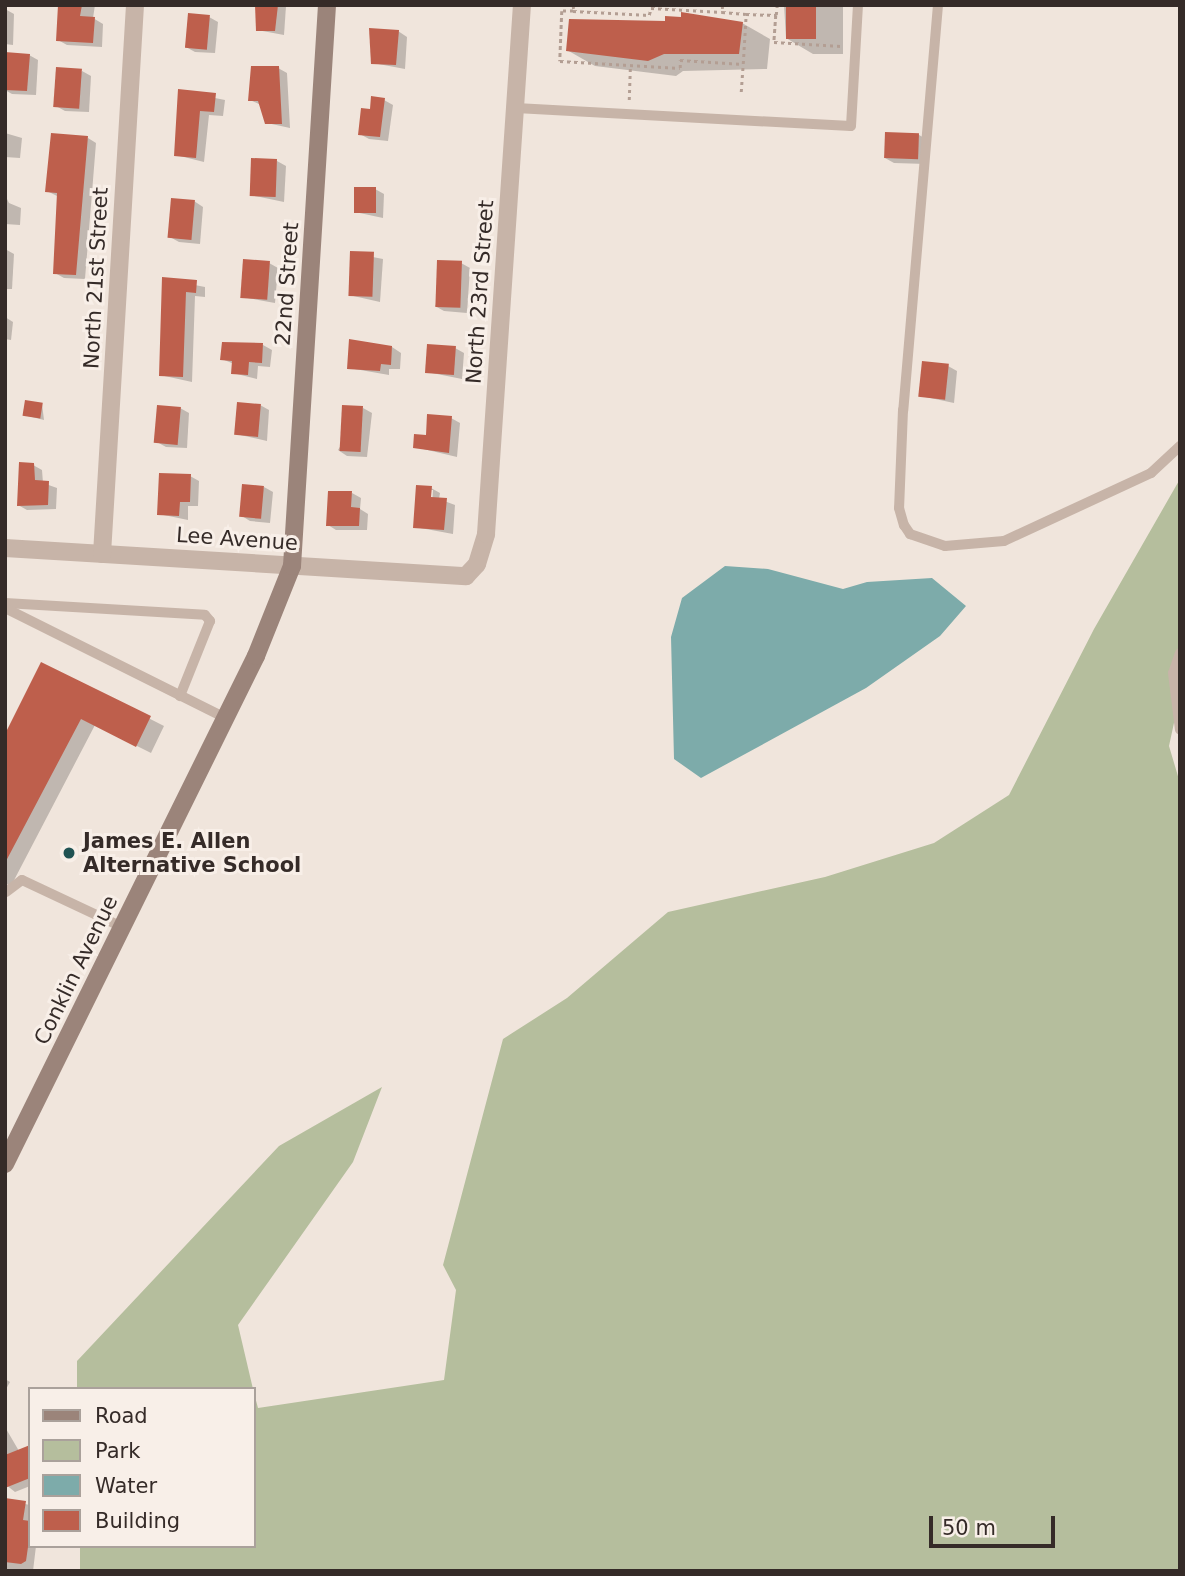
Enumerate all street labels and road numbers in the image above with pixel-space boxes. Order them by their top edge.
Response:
street label: North 21st Street [79,187,113,369]
street label: North 23rd Street [461,199,499,385]
street label: 22nd Street [270,221,304,347]
street label: Lee Avenue [175,522,299,556]
street label: Conklin Avenue [29,891,123,1049]

